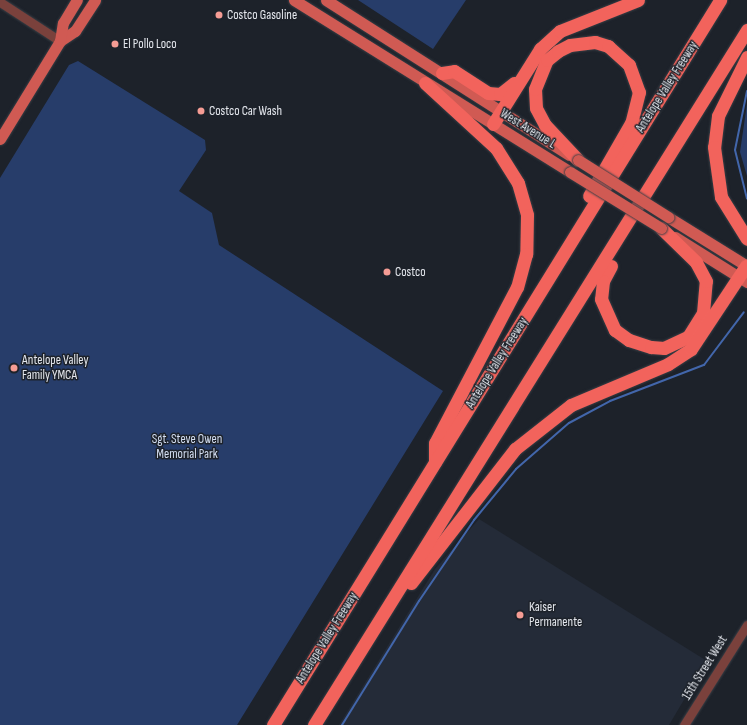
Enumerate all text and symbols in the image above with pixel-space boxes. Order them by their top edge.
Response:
place label: Costco Gasoline [227,7,297,23]
marker: Costco Gasoline [214,10,224,20]
place label: El Pollo Loco [123,36,177,52]
marker: El Pollo Loco [110,39,120,49]
street label: Antelope Valley Freeway [633,39,701,135]
place label: Costco Car Wash [209,103,282,119]
marker: Costco Car Wash [196,106,206,116]
street label: West Avenue L [497,106,559,152]
place label: Costco [395,264,426,280]
marker: Costco [382,267,392,277]
street label: Antelope Valley Freeway [463,315,531,411]
place label: Antelope Valley Family YMCA [22,353,88,384]
marker: Antelope Valley Family YMCA [9,363,19,373]
park label: Sgt. Steve Owen Memorial Park [152,432,222,463]
street label: Antelope Valley Freeway [293,590,361,686]
place label: Kaiser Permanente [529,600,582,631]
marker: Kaiser Permanente [514,609,526,621]
street label: 15th Street West [679,633,731,703]

